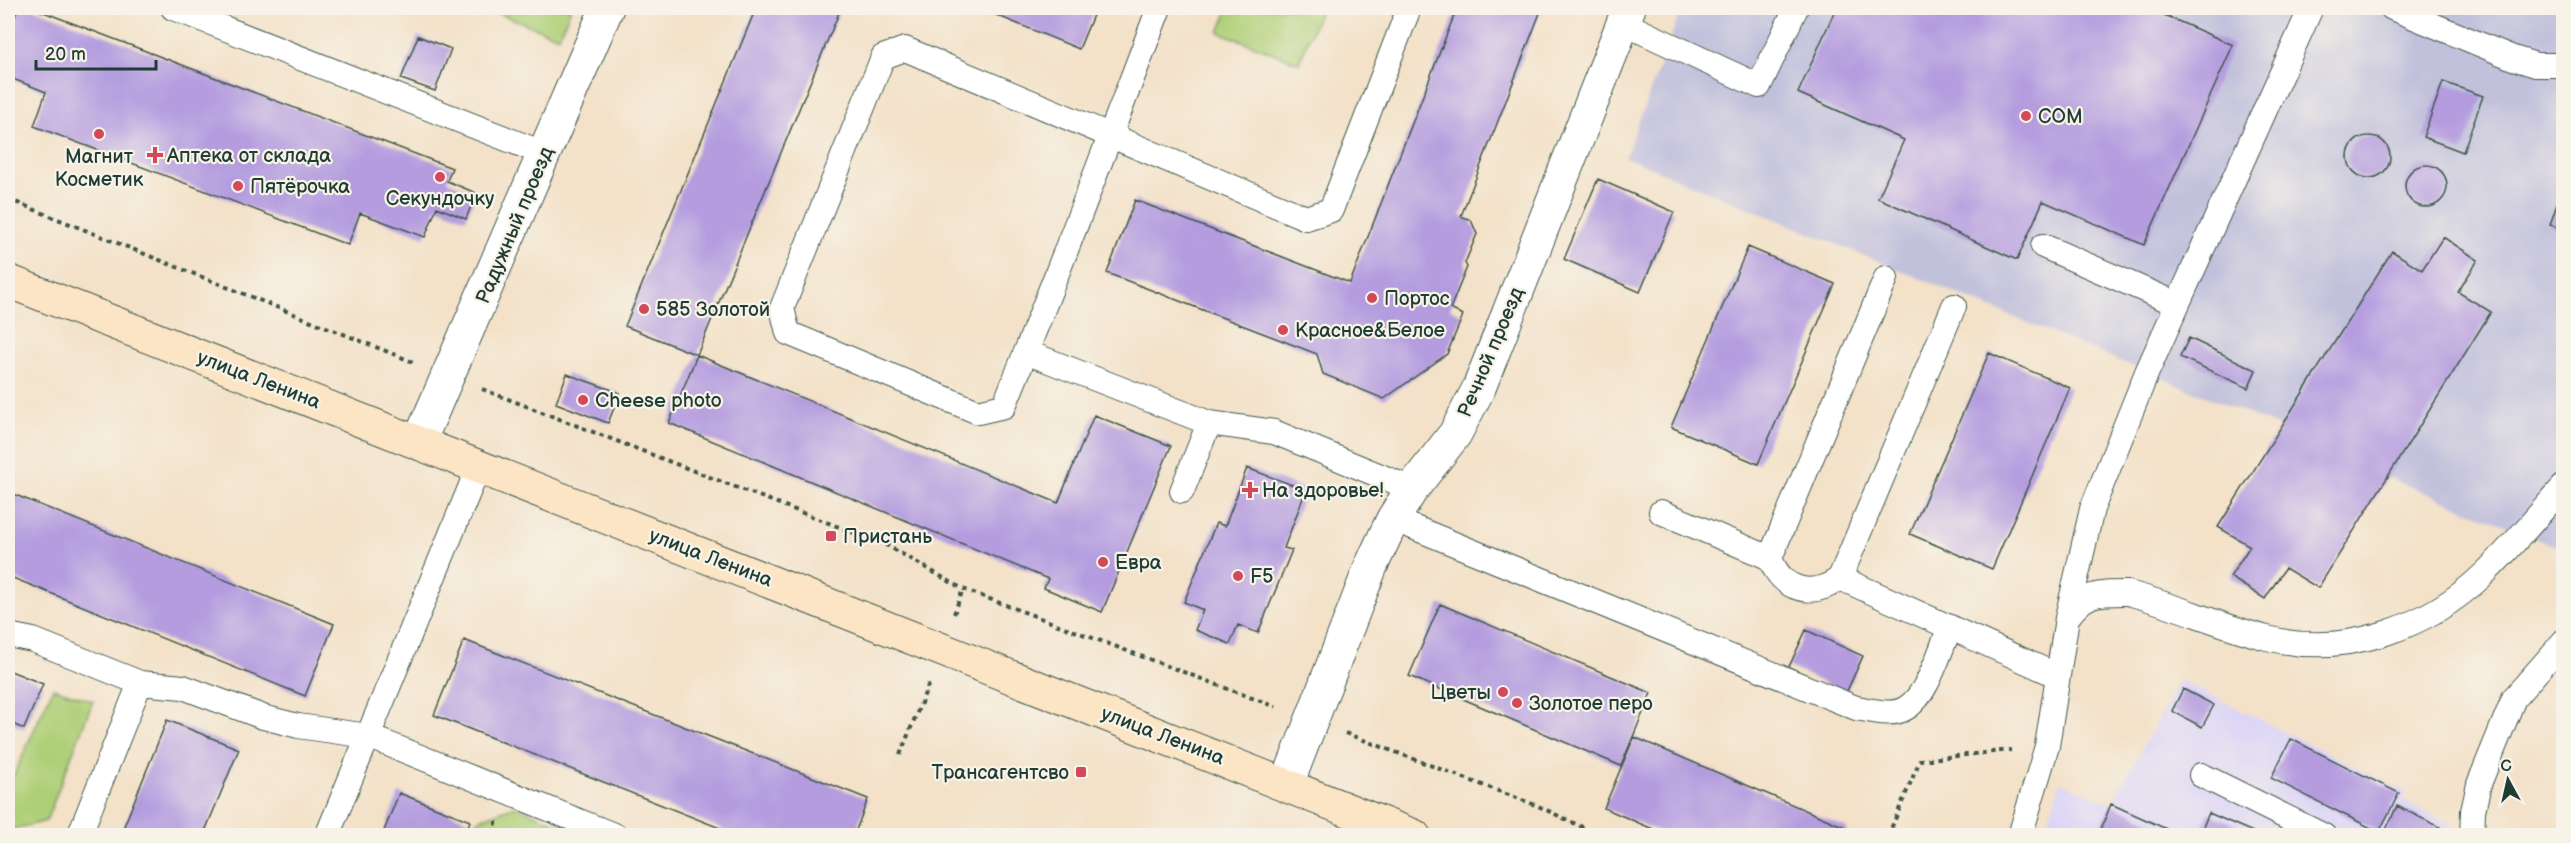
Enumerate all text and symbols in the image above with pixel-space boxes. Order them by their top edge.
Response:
scale bar [36,33,156,71]
text: 20 m [45,44,86,65]
place label: СОМ [2038,105,2083,129]
marker: СОМ [2019,109,2033,123]
marker: Магнит Косметик [92,127,106,141]
street label: Радужный проезд [471,143,559,308]
place label: Аптека от склада [166,144,331,168]
place label: Магнит Косметик [55,145,144,192]
marker: Аптека от склада [148,148,162,162]
marker: Секундочку [433,170,447,184]
place label: Пятёрочка [250,175,350,199]
marker: Пятёрочка [231,179,245,193]
place label: Секундочку [386,187,494,211]
street label: Речной проезд [1453,284,1529,421]
place label: Портос [1384,287,1450,311]
marker: Портос [1365,291,1379,305]
place label: 585 Золотой [656,298,770,322]
marker: 585 Золотой [637,302,651,316]
place label: Красное&Белое [1295,319,1445,343]
marker: Красное&Белое [1276,323,1290,337]
street label: улица Ленина [194,345,324,415]
place label: Cheese photo [595,389,722,413]
marker: Cheese photo [576,393,590,407]
place label: На здоровье! [1262,479,1384,503]
marker: На здоровье! [1243,483,1257,497]
street label: улица Ленина [646,523,776,593]
place label: Пристань [843,525,932,549]
marker: Пристань [824,529,838,543]
place label: Евра [1115,551,1162,575]
marker: Евра [1096,555,1110,569]
place label: F5 [1250,565,1273,589]
marker: F5 [1231,569,1245,583]
place label: Цветы [1430,681,1491,705]
marker: Цветы [1496,685,1510,699]
place label: Золотое перо [1529,692,1653,716]
marker: Золотое перо [1510,696,1524,710]
street label: улица Ленина [1098,701,1228,771]
north arrow [2478,750,2538,810]
text: С [2499,756,2513,777]
place label: Трансагентсво [931,761,1069,785]
marker: Трансагентсво [1074,765,1088,779]

